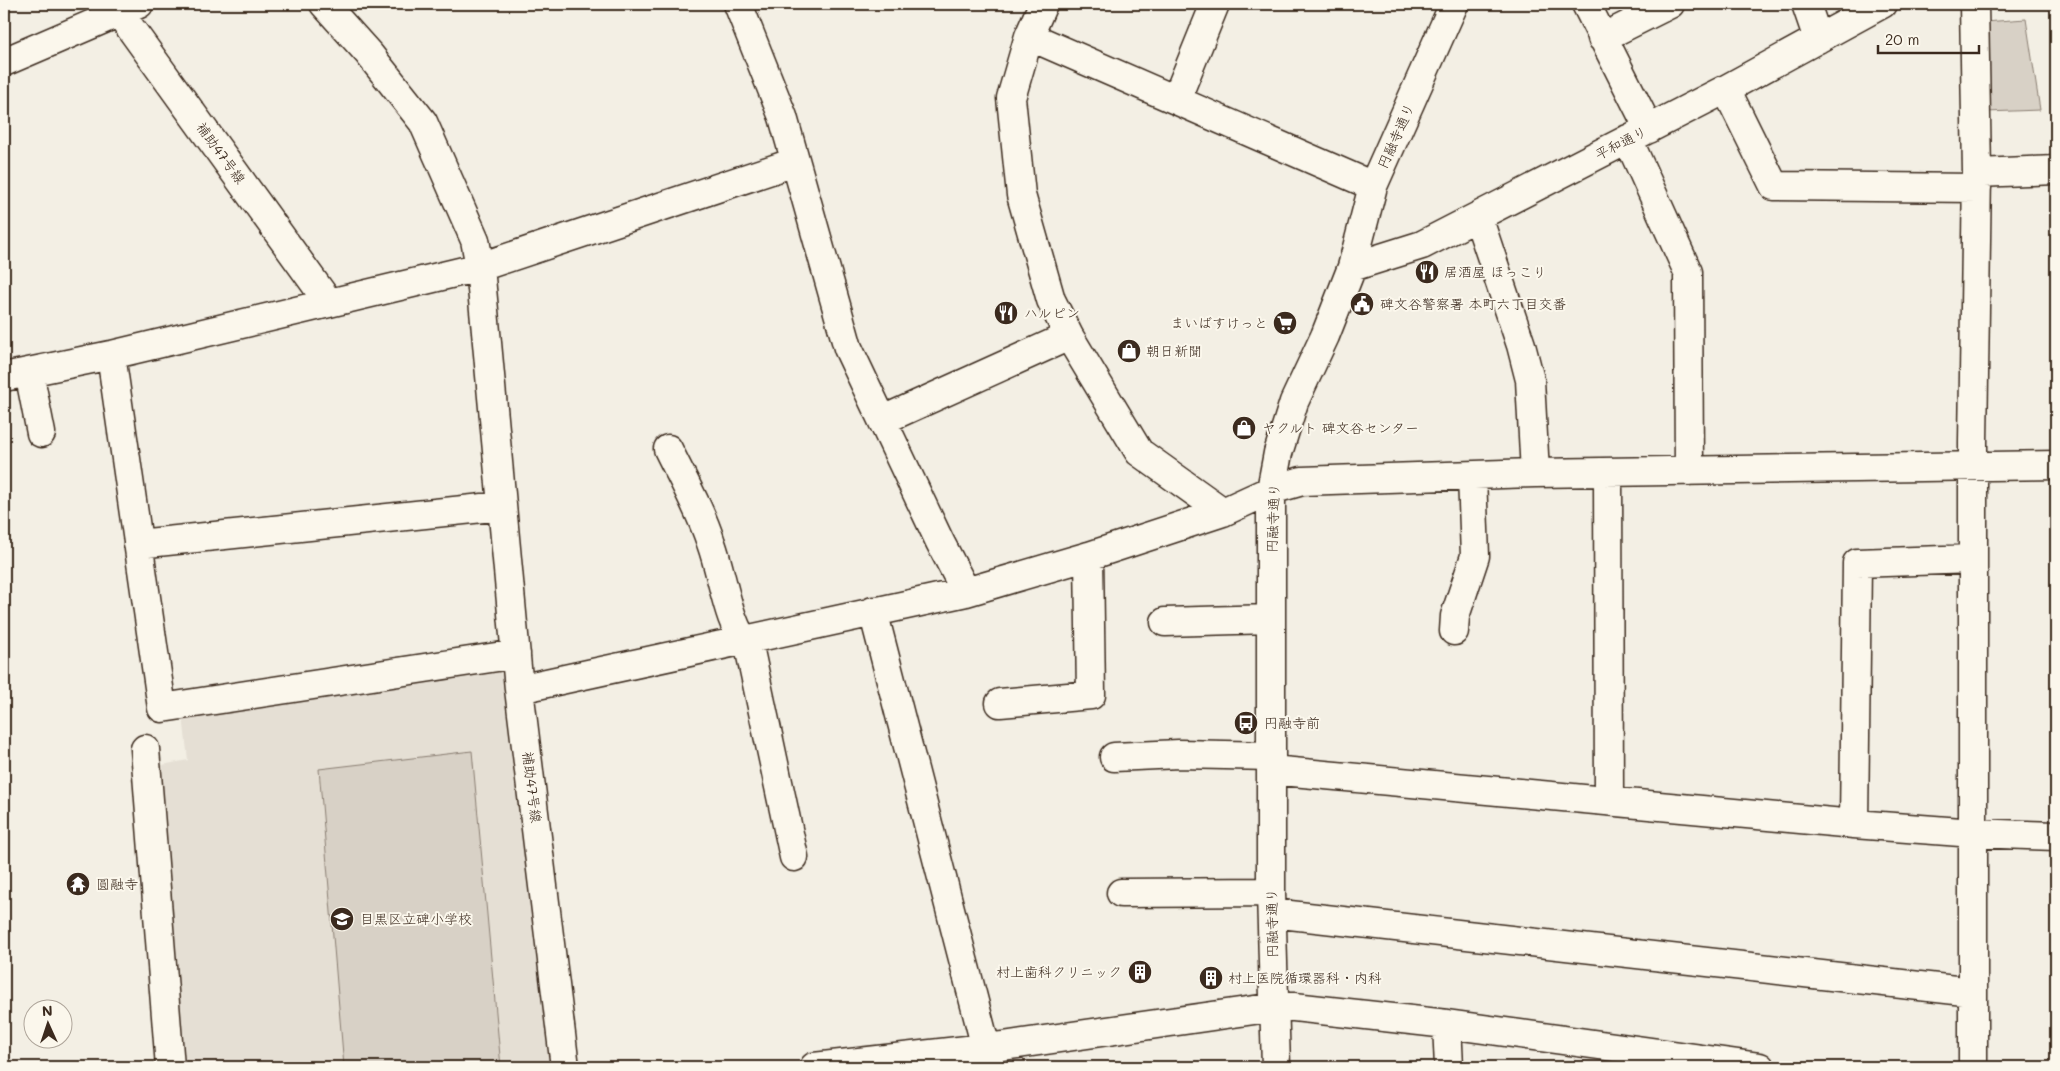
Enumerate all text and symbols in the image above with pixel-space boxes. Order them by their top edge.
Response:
scale bar [1878,22,1979,54]
text: 20 m [1885,29,1919,49]
street label: 円融寺通り [1373,100,1418,172]
street label: 補助47号線 [193,118,250,187]
street label: 平和通り [1592,121,1650,164]
restaurant icon: 居酒屋 ほっこり [1414,259,1440,285]
place label: 居酒屋 ほっこり [1444,262,1546,281]
public building icon: 碑文谷警察署 本町六丁目交番 [1349,291,1375,317]
place label: 碑文谷警察署 本町六丁目交番 [1380,294,1566,313]
restaurant icon: ハルピン [993,300,1019,326]
place label: ハルピン [1024,303,1080,322]
supermarket icon: まいばすけっと [1272,310,1298,336]
place label: まいばすけっと [1170,313,1268,332]
shop icon: 朝日新聞 [1116,338,1142,364]
place label: 朝日新聞 [1146,341,1202,360]
shop icon: ヤクルト 碑文谷センター [1231,415,1257,441]
place label: ヤクルト 碑文谷センター [1262,418,1419,437]
street label: 円融寺通り [1262,483,1283,553]
bus stop icon: 円融寺前 [1233,710,1259,736]
place label: 円融寺前 [1264,713,1320,732]
street label: 補助47号線 [519,750,546,824]
temple icon: 圓融寺 [65,871,91,897]
place label: 圓融寺 [96,874,138,893]
street label: 円融寺通り [1261,888,1282,958]
school or university icon: 目黒区立碑小学校 [329,906,355,932]
place label: 目黒区立碑小学校 [360,909,472,928]
building icon: 村上歯科クリニック [1127,959,1153,985]
place label: 村上歯科クリニック [996,962,1122,981]
building icon: 村上医院循環器科・内科 [1198,965,1224,991]
place label: 村上医院循環器科・内科 [1228,968,1382,987]
north arrow [22,998,72,1048]
text: N [41,1001,53,1020]

